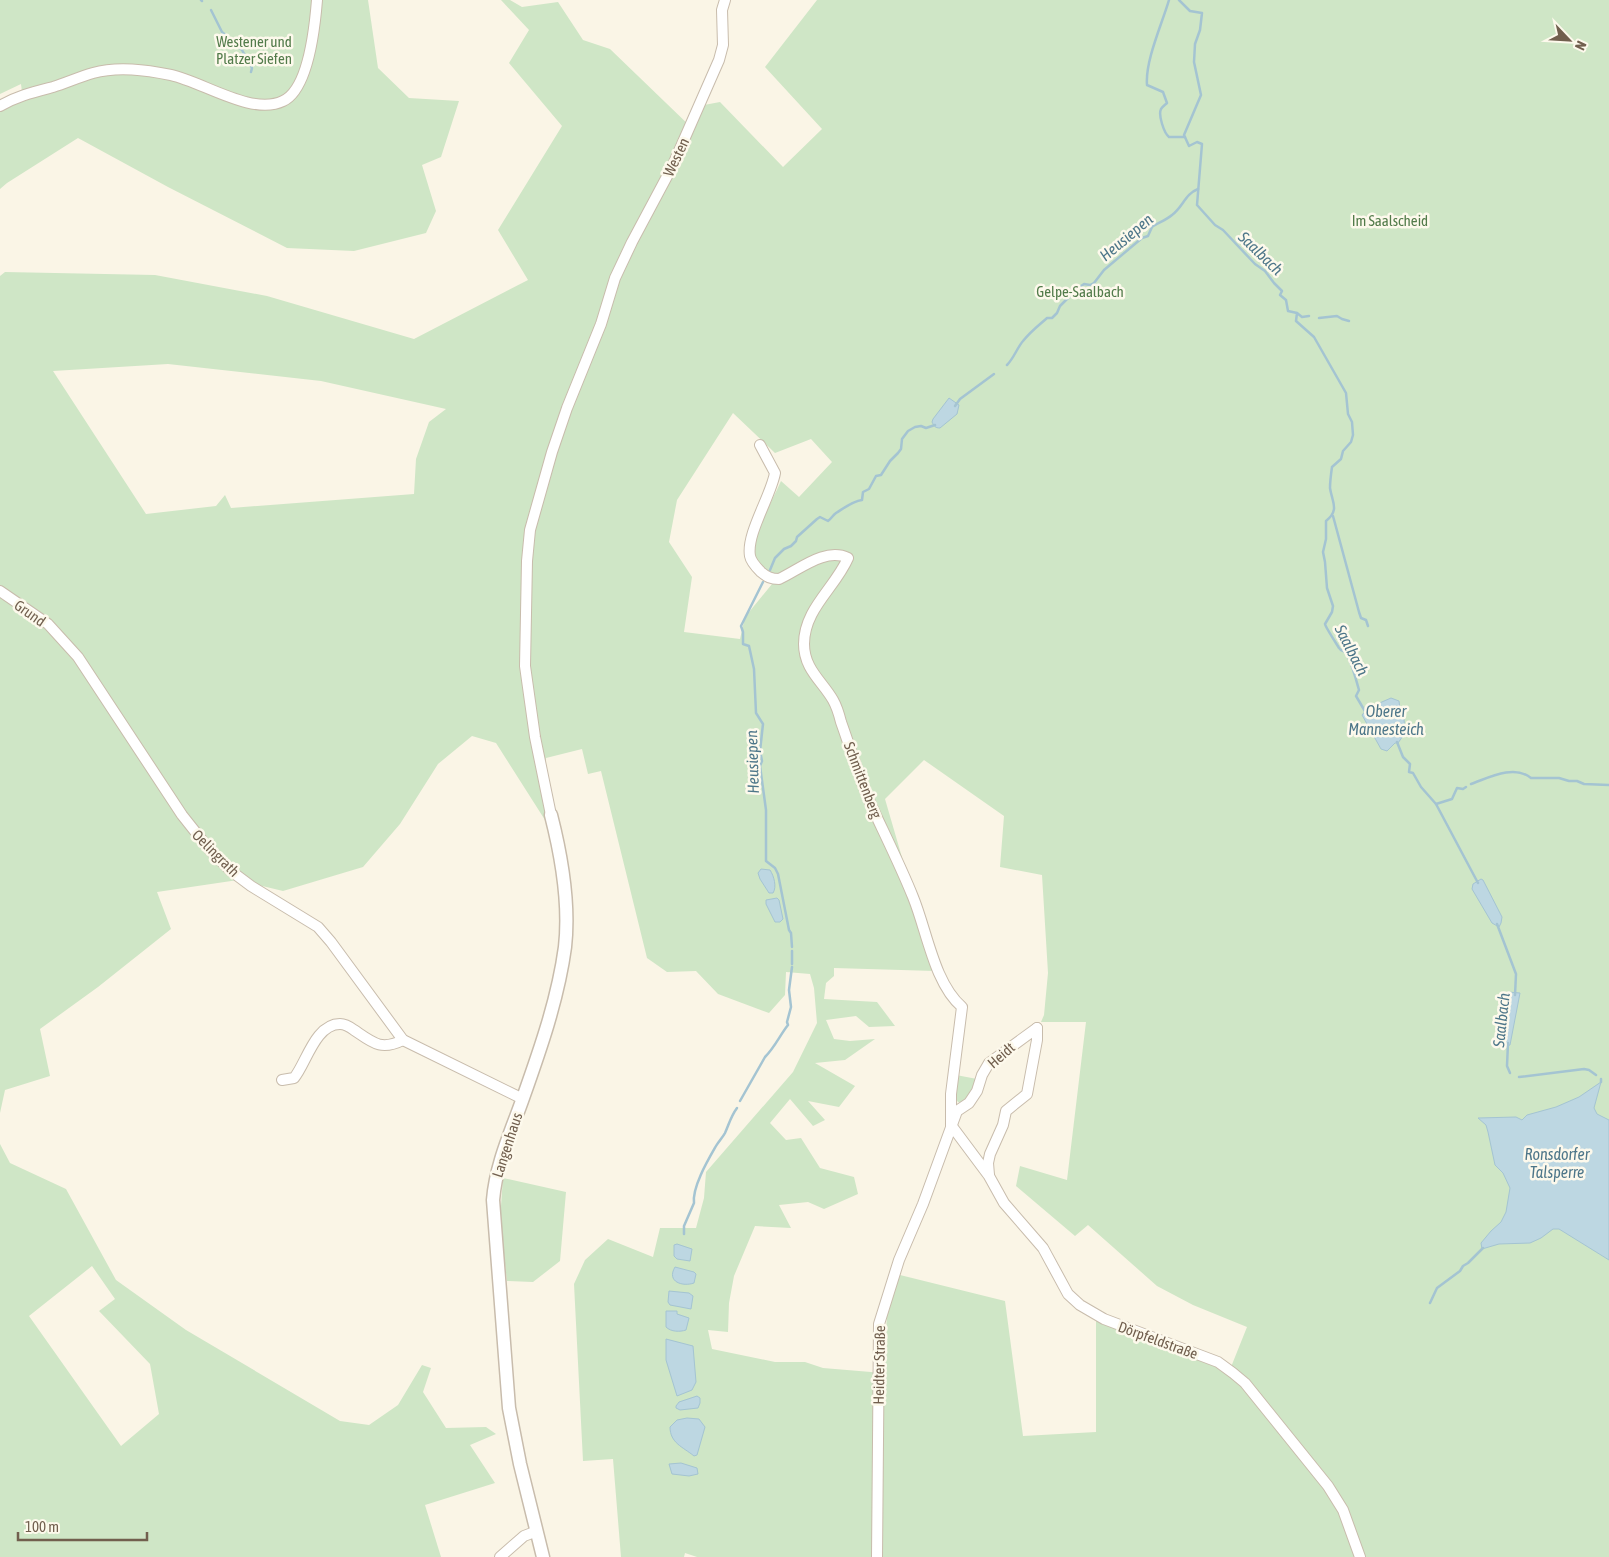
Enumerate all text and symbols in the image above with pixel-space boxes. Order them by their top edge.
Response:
north arrow [1544,15,1594,65]
park label: Westener und Platzer Siefen [216,33,292,67]
text: N [1572,38,1590,53]
street label: Westen [660,135,692,179]
water label: Heusiepen [1096,210,1157,265]
park label: Im Saalscheid [1352,212,1428,229]
water label: Saalbach [1234,227,1287,279]
park label: Gelpe-Saalbach [1036,283,1124,300]
street label: Grund [11,596,49,630]
water label: Saalbach [1331,621,1373,679]
water label: Oberer Mannesteich [1348,702,1424,738]
water label: Heusiepen [742,730,763,794]
street label: Schmittenberg [841,739,886,821]
street label: Oelingrath [189,826,243,880]
water label: Saalbach [1489,992,1513,1049]
street label: Heidt [984,1039,1018,1071]
street label: Langenhaus [489,1110,525,1180]
water label: Ronsdorfer Talsperre [1525,1145,1591,1182]
street label: Dörpfeldstraße [1116,1318,1200,1362]
street label: Heidter Straße [870,1325,888,1405]
scale bar [18,1510,146,1542]
text: 100 m [25,1518,59,1535]

